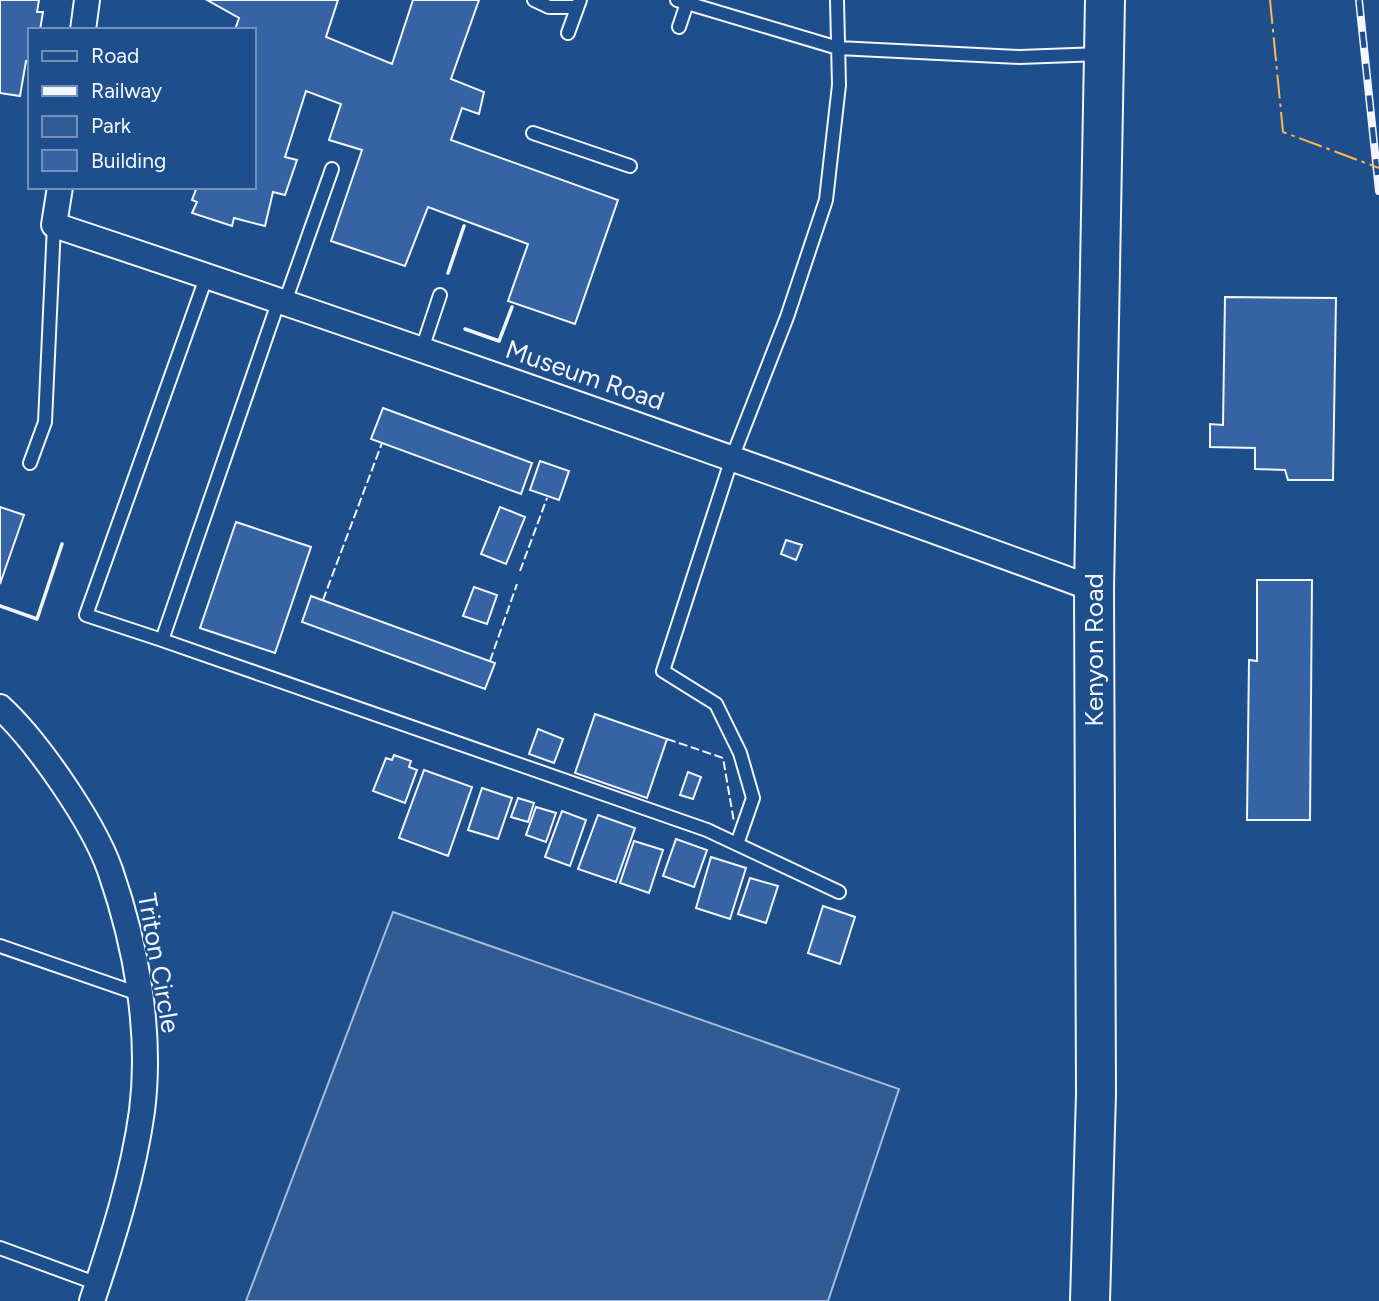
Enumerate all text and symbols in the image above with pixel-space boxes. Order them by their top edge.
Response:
legend [28,28,256,189]
text: Road [91,43,139,68]
text: Railway [91,78,162,103]
text: Park [91,113,132,138]
text: Building [91,148,166,173]
street label: Museum Road [501,333,669,417]
street label: Kenyon Road [1078,573,1110,727]
street label: Triton Circle [131,891,187,1035]

